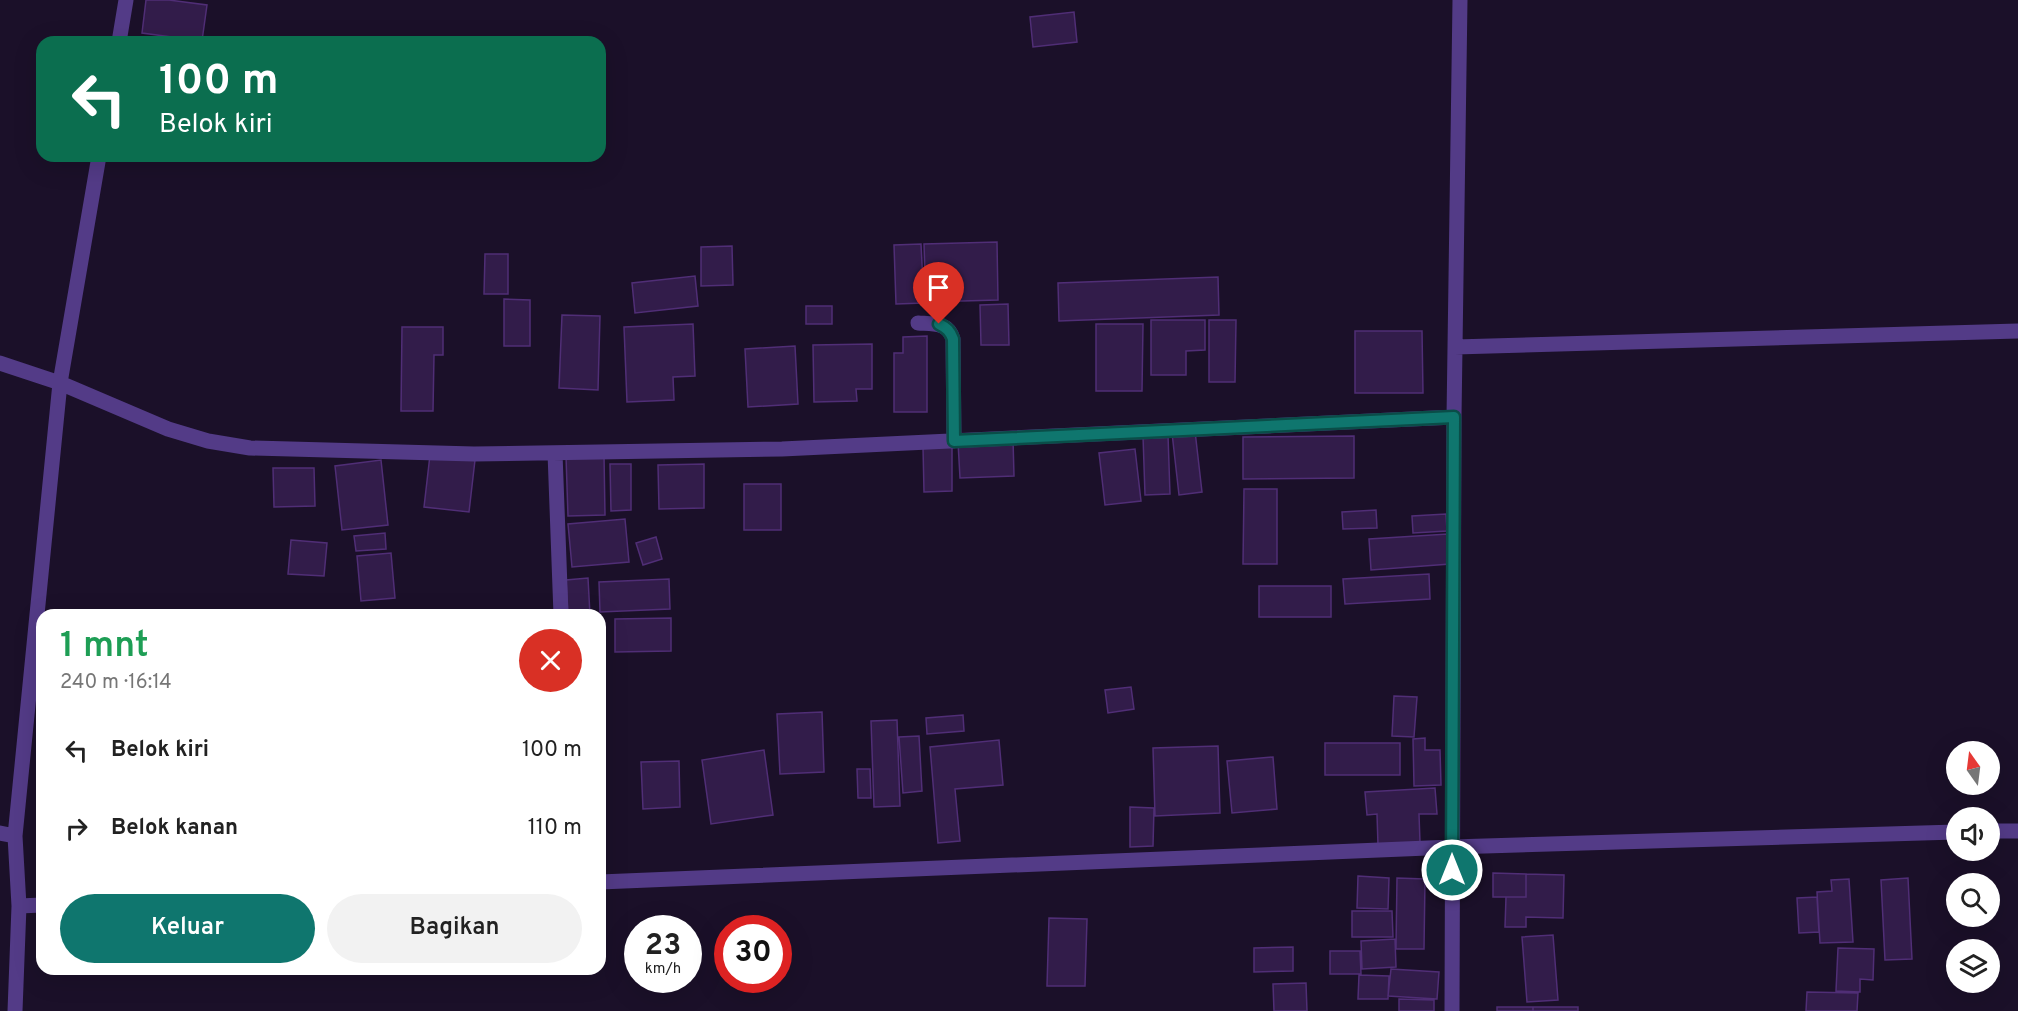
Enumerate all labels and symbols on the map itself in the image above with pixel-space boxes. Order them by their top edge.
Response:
pin [913,262,964,324]
north arrow [1946,741,2000,795]
position arrow [1420,838,1484,902]
speed limit sign: 30 [714,915,792,993]

